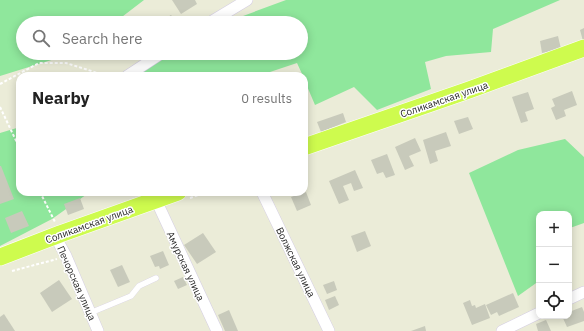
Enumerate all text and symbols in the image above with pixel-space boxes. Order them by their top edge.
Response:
search box [16,16,308,60]
icon: search [30,27,52,49]
text: Search here [62,29,142,48]
street label: Соликамская улица [398,78,490,121]
text: Nearby [32,87,90,109]
text: 0 results [241,90,292,107]
street label: Соликамская улица [44,202,135,246]
map controls [536,211,572,319]
button: + [536,211,572,247]
street label: Волжская улица [273,225,318,300]
street label: Амурская улица [164,229,208,304]
street label: Печорская улица [54,244,99,323]
button: − [536,247,572,283]
button: locate [536,283,572,319]

